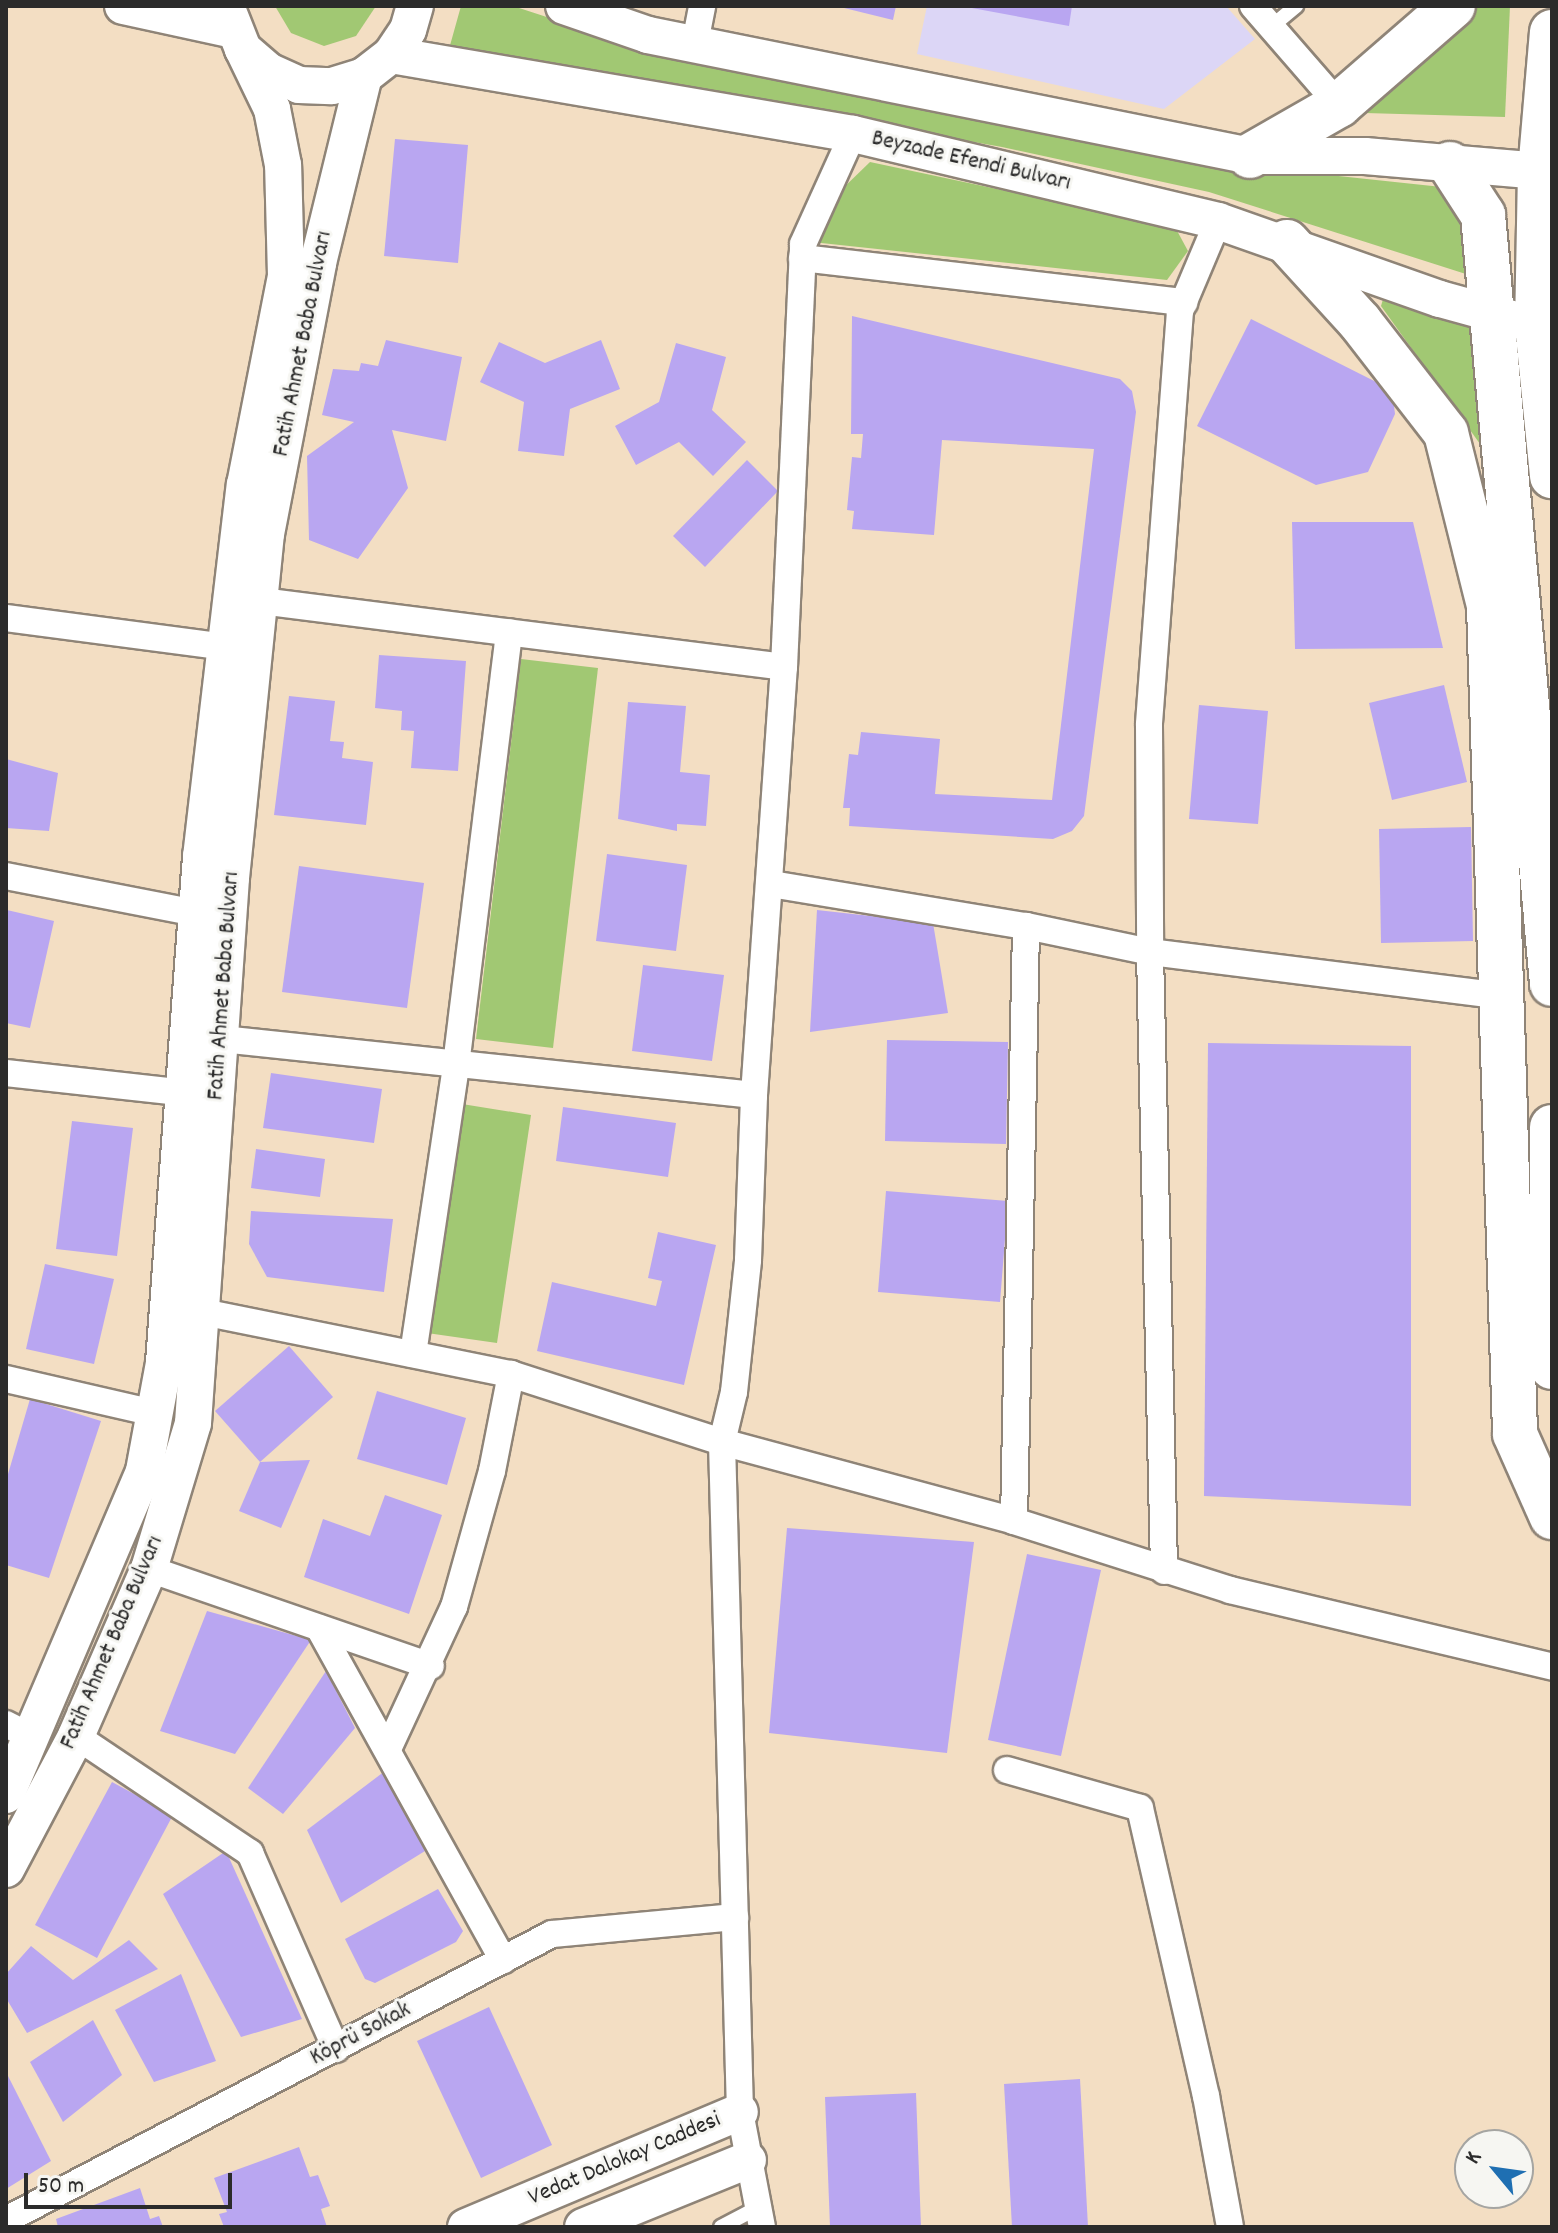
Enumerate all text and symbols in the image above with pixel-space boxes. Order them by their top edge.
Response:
street label: Beyzade Efendi Bulvarı [869,125,1073,199]
street label: Fatih Ahmet Baba Bulvarı [268,229,340,459]
street label: Fatih Ahmet Baba Bulvarı [203,871,247,1101]
street label: Fatih Ahmet Baba Bulvarı [55,1532,171,1754]
street label: Köprü Sokak [306,1997,416,2073]
street label: Vedat Dalokay Caddesi [525,2107,725,2213]
north arrow [1454,2129,1534,2209]
text: K [1458,2146,1490,2170]
scale bar [28,2157,236,2207]
text: 50 m [38,2170,84,2204]

